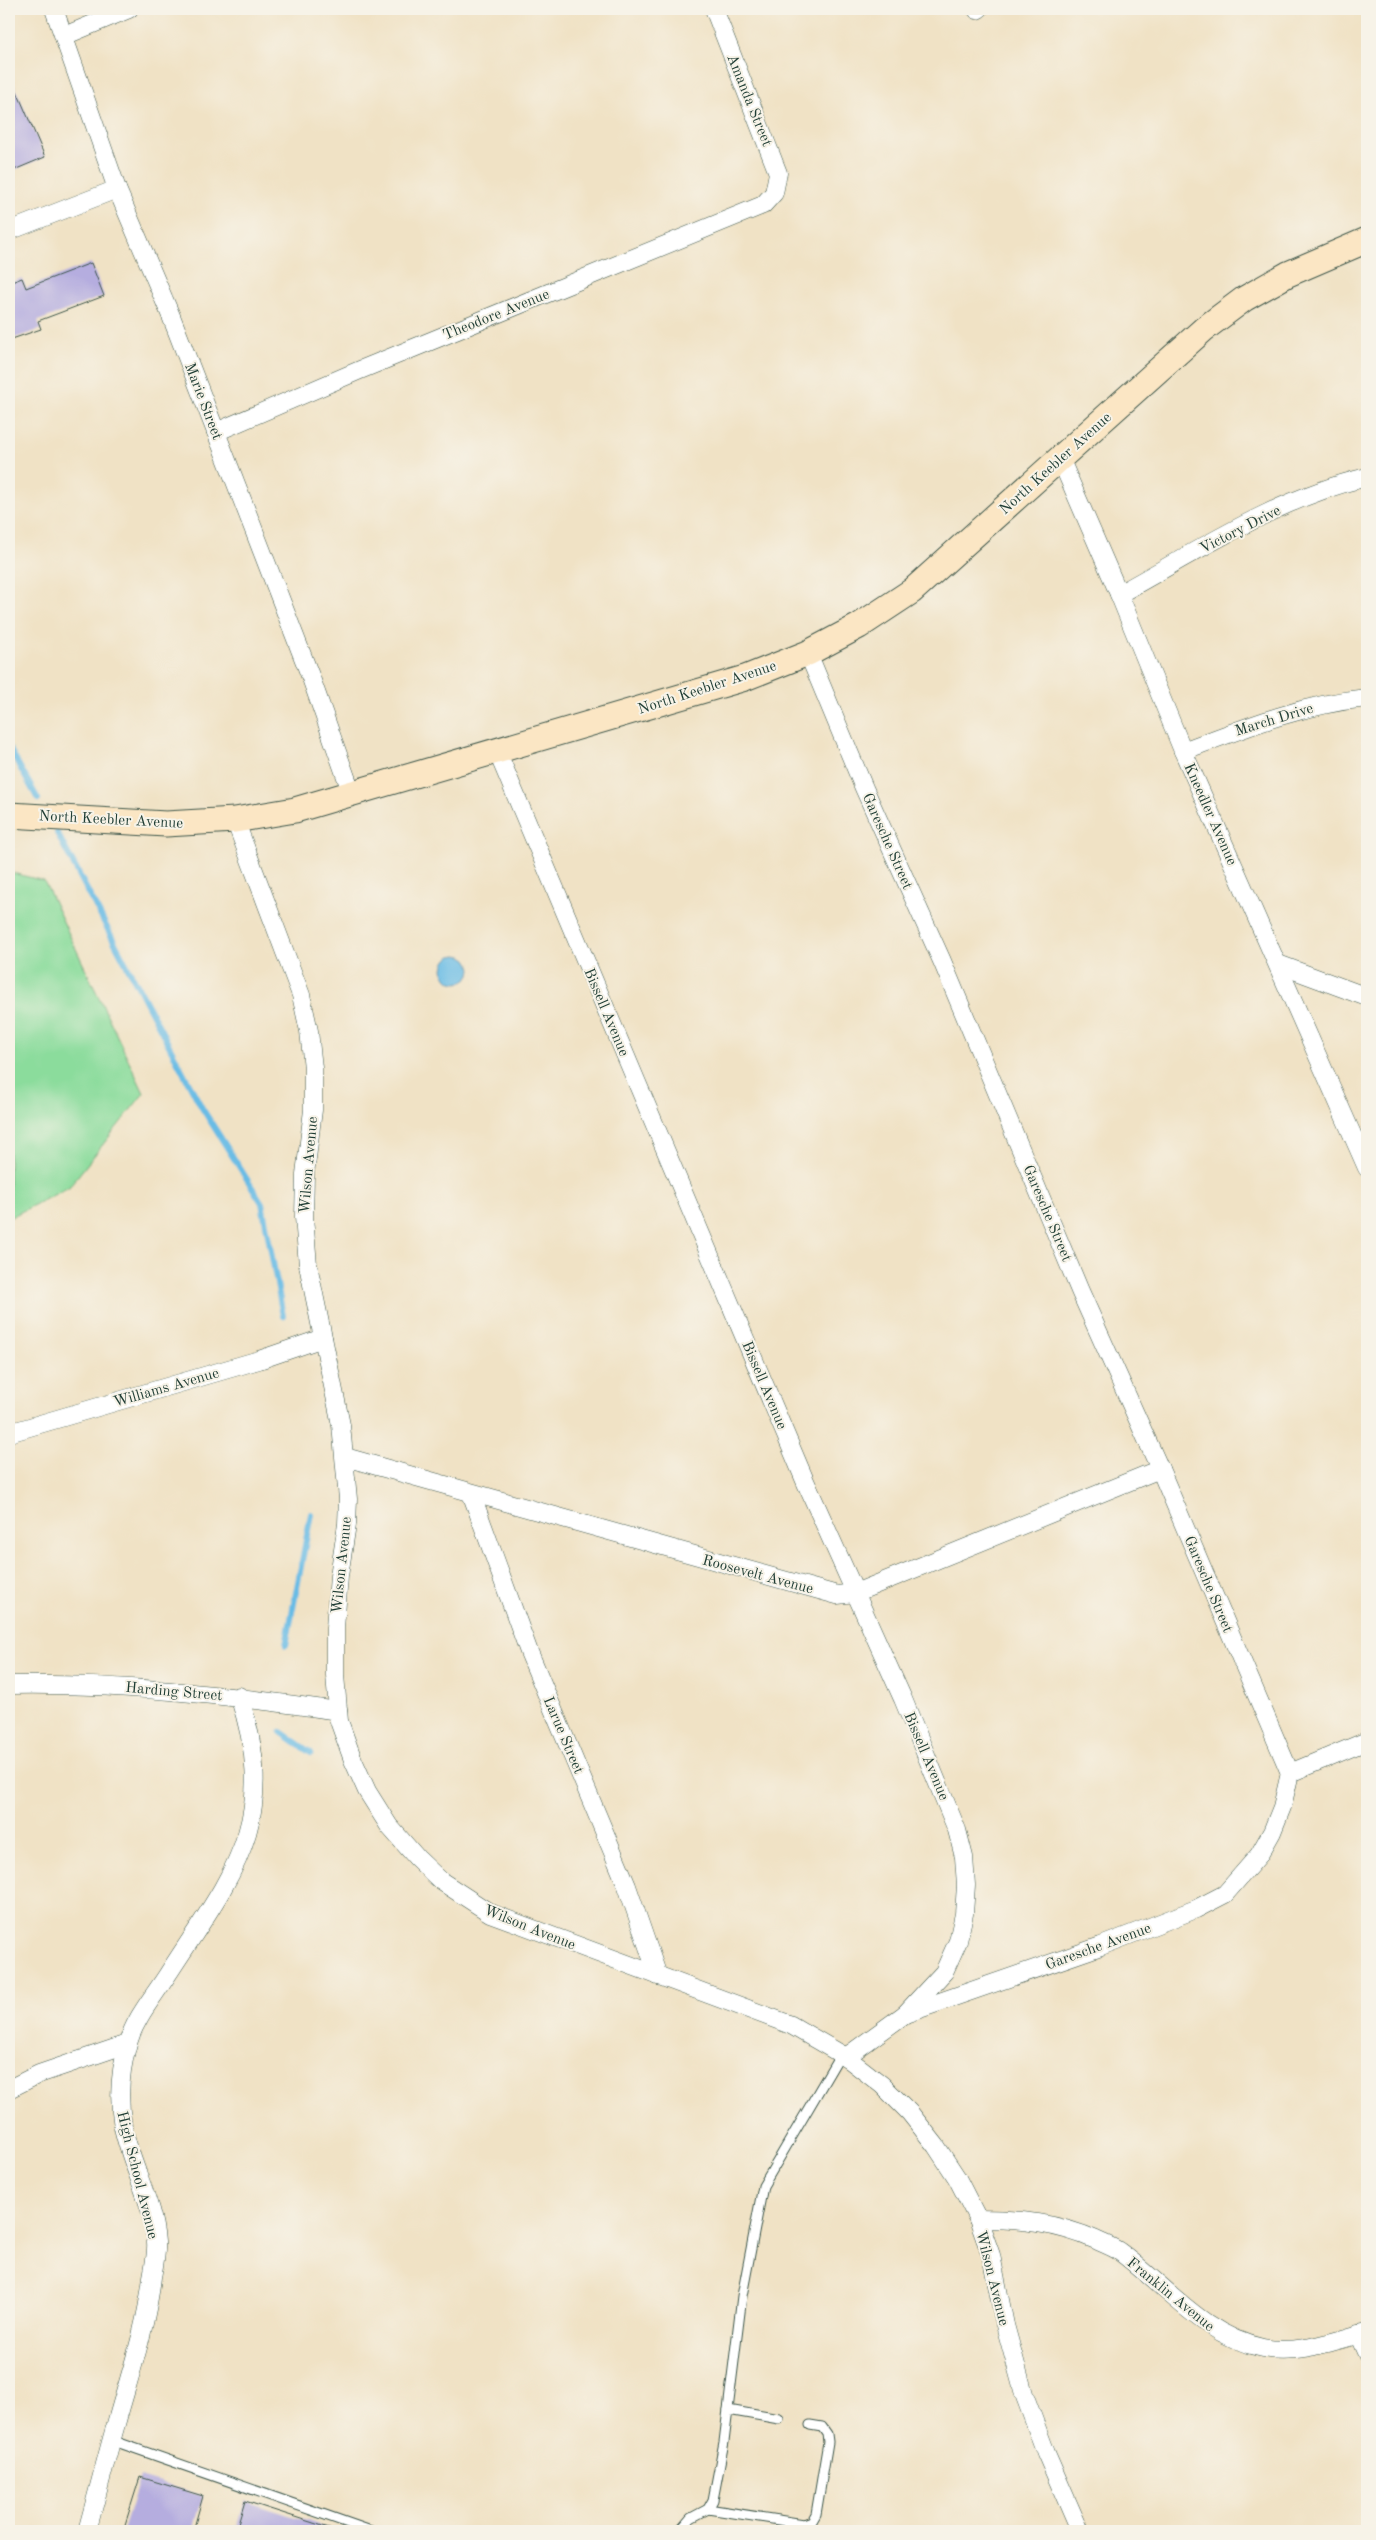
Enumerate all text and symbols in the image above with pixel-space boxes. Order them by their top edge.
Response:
street label: Amanda Street [723,52,774,149]
street label: Theodore Avenue [441,287,552,344]
street label: Marie Street [181,361,224,442]
street label: North Keebler Avenue [997,410,1115,518]
street label: Victory Drive [1198,504,1284,557]
street label: North Keebler Avenue [636,659,779,718]
street label: March Drive [1233,701,1315,739]
street label: Kneedler Avenue [1180,761,1239,868]
street label: Garesche Street [859,791,914,892]
street label: North Keebler Avenue [38,809,184,832]
street label: Bissell Avenue [580,966,631,1059]
street label: Wilson Avenue [298,1116,321,1214]
street label: Garesche Street [1020,1163,1074,1264]
street label: Bissell Avenue [738,1339,789,1432]
street label: Williams Avenue [112,1366,221,1411]
street label: Wilson Avenue [330,1516,355,1614]
street label: Garesche Street [1181,1534,1235,1635]
street label: Roosevelt Avenue [700,1553,815,1598]
street label: Harding Street [125,1681,223,1704]
street label: Larue Street [540,1695,586,1776]
street label: Bissell Avenue [900,1710,951,1803]
street label: Wilson Avenue [481,1903,577,1954]
street label: Garesche Avenue [1044,1921,1153,1973]
street label: High School Avenue [113,2110,160,2241]
street label: Wilson Avenue [972,2229,1011,2327]
street label: Franklin Avenue [1124,2255,1217,2335]

